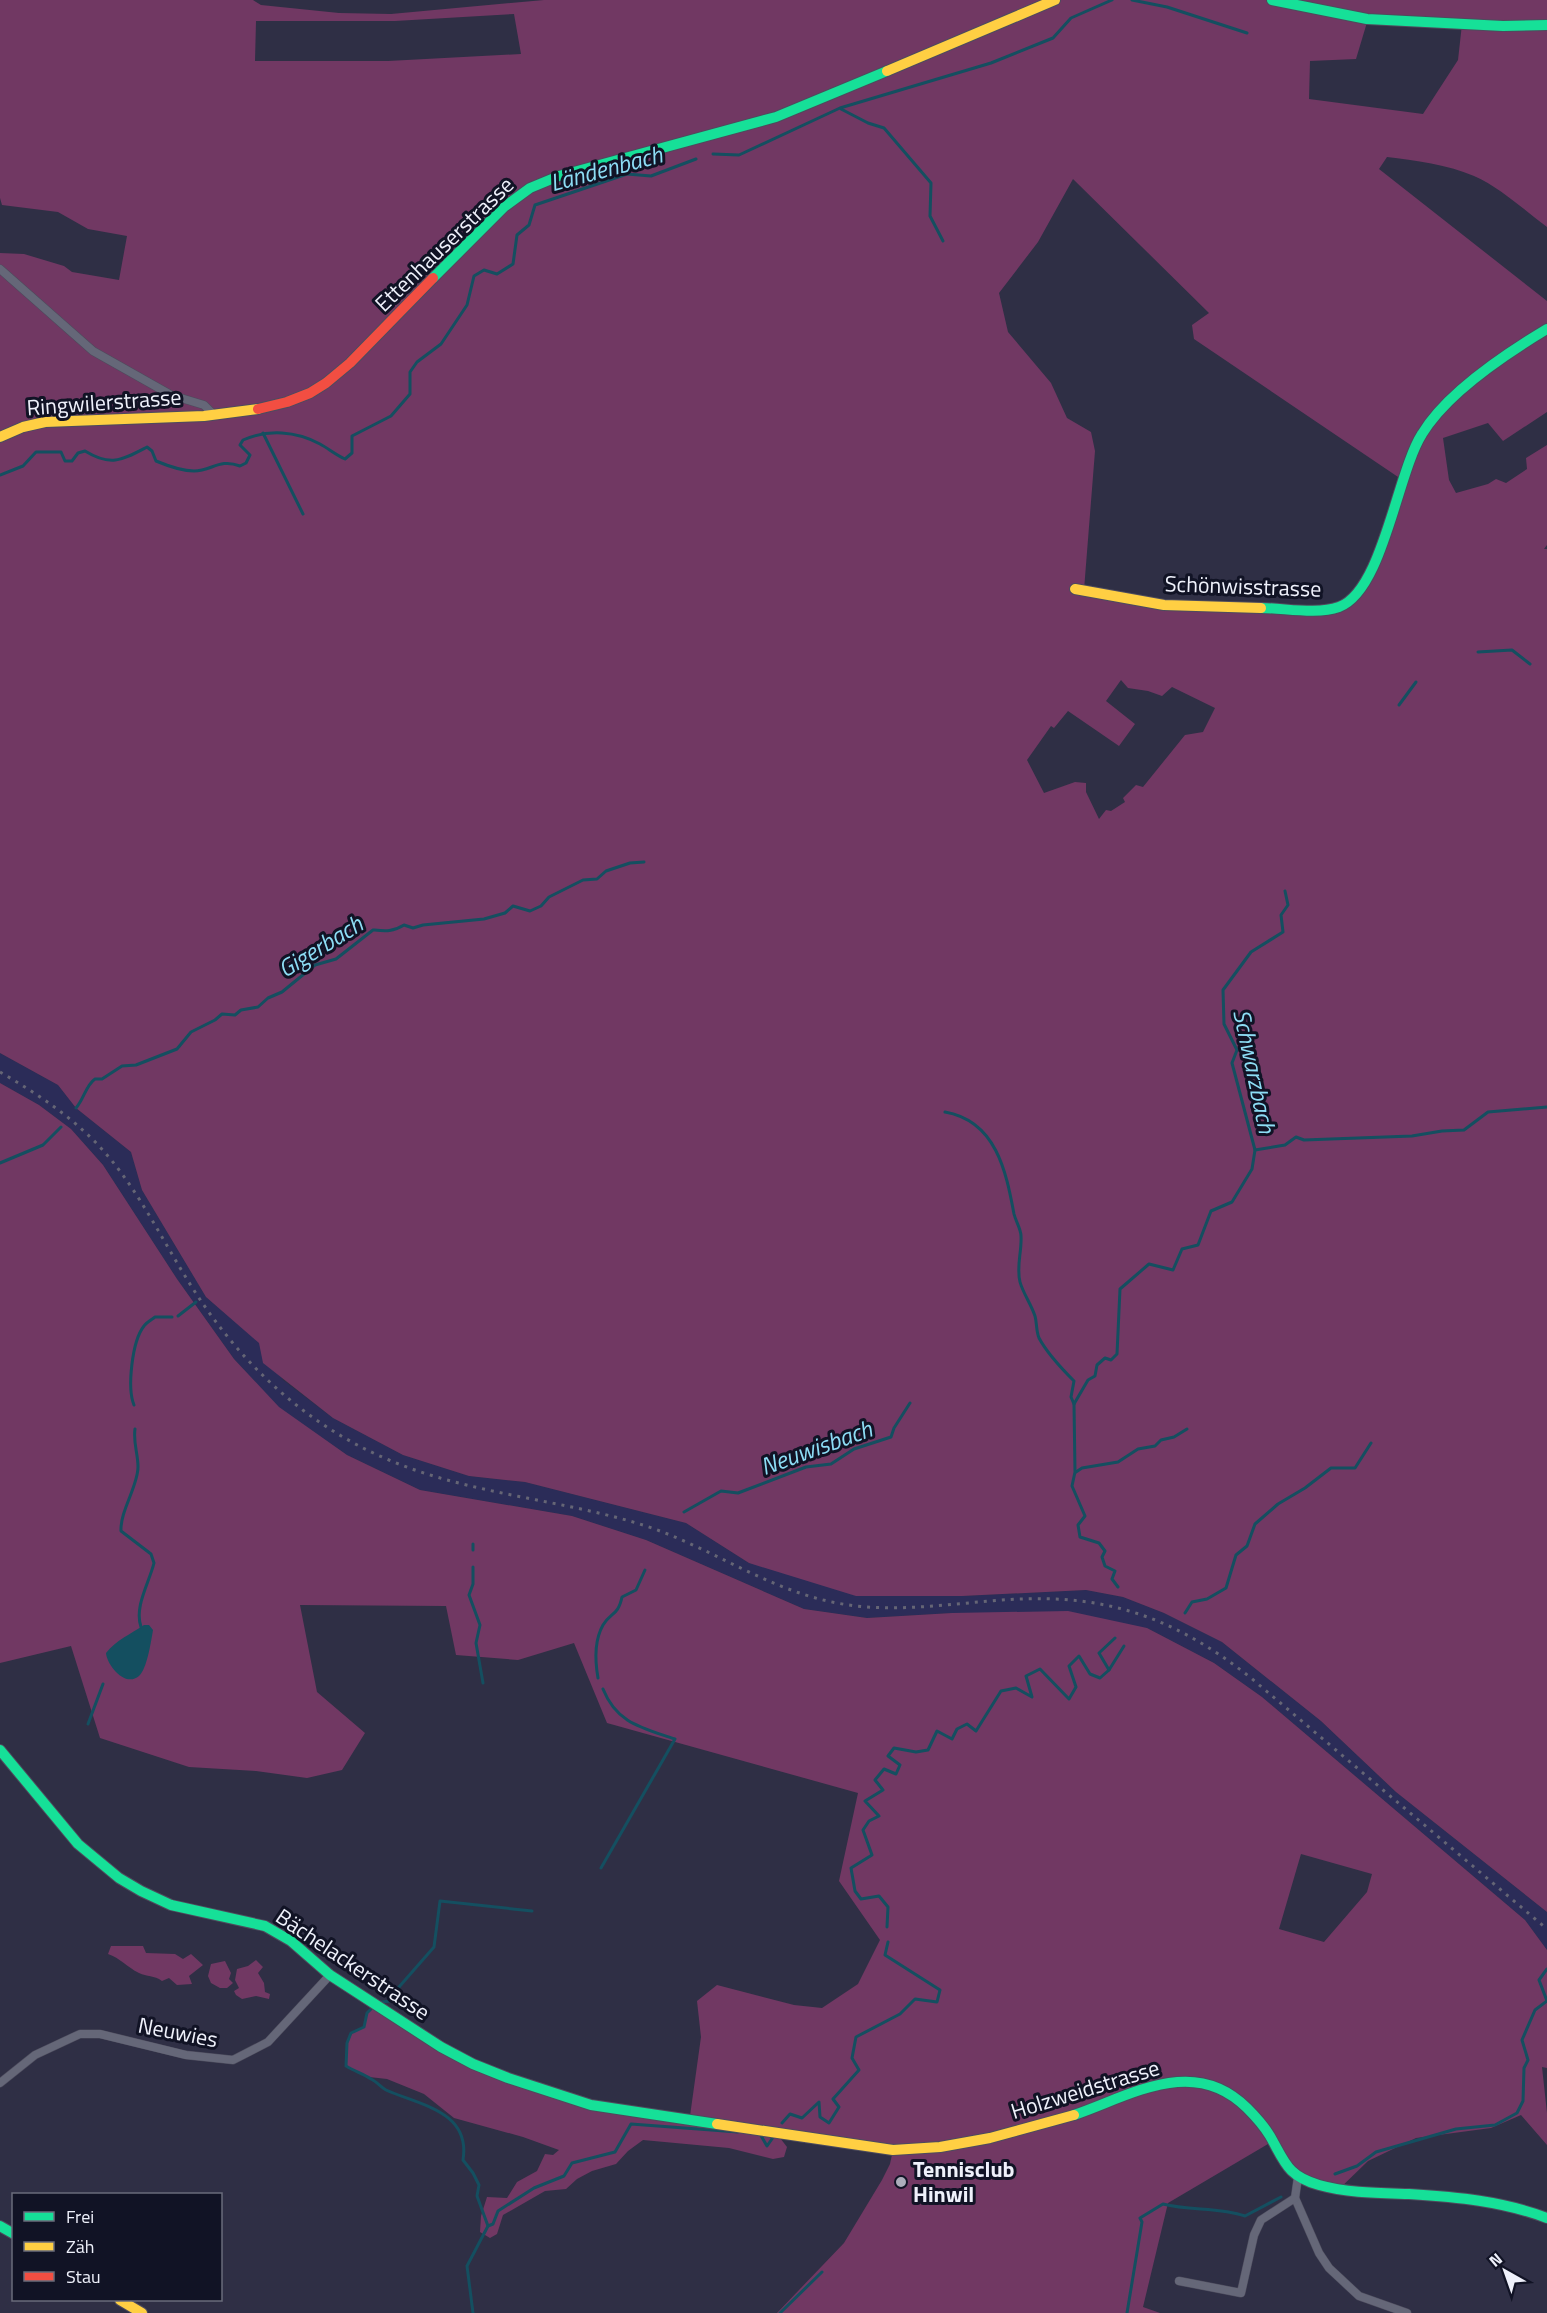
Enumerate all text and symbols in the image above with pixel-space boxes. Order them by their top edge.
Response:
water label: Ländenbach [546,135,667,200]
street label: Ettenhauserstrasse [367,169,521,319]
street label: Ringwilerstrasse [25,380,183,424]
street label: Schönwisstrasse [1164,566,1322,606]
water label: Gigerbach [270,905,370,986]
water label: Schwarzbach [1224,1006,1286,1137]
water label: Neuwisbach [755,1410,878,1484]
street label: Bächelackerstrasse [269,1900,437,2028]
street label: Neuwies [135,2008,221,2056]
street label: Holzweidstrasse [1006,2050,1164,2128]
place label: Tennisclub Hinwil [913,2152,1015,2211]
marker: Tennisclub Hinwil [894,2175,908,2189]
legend [12,2193,222,2301]
text: Frei [66,2203,94,2230]
text: Zäh [66,2233,94,2260]
north arrow [1475,2241,1535,2301]
text: N [1483,2247,1507,2272]
text: Stau [66,2263,101,2290]

